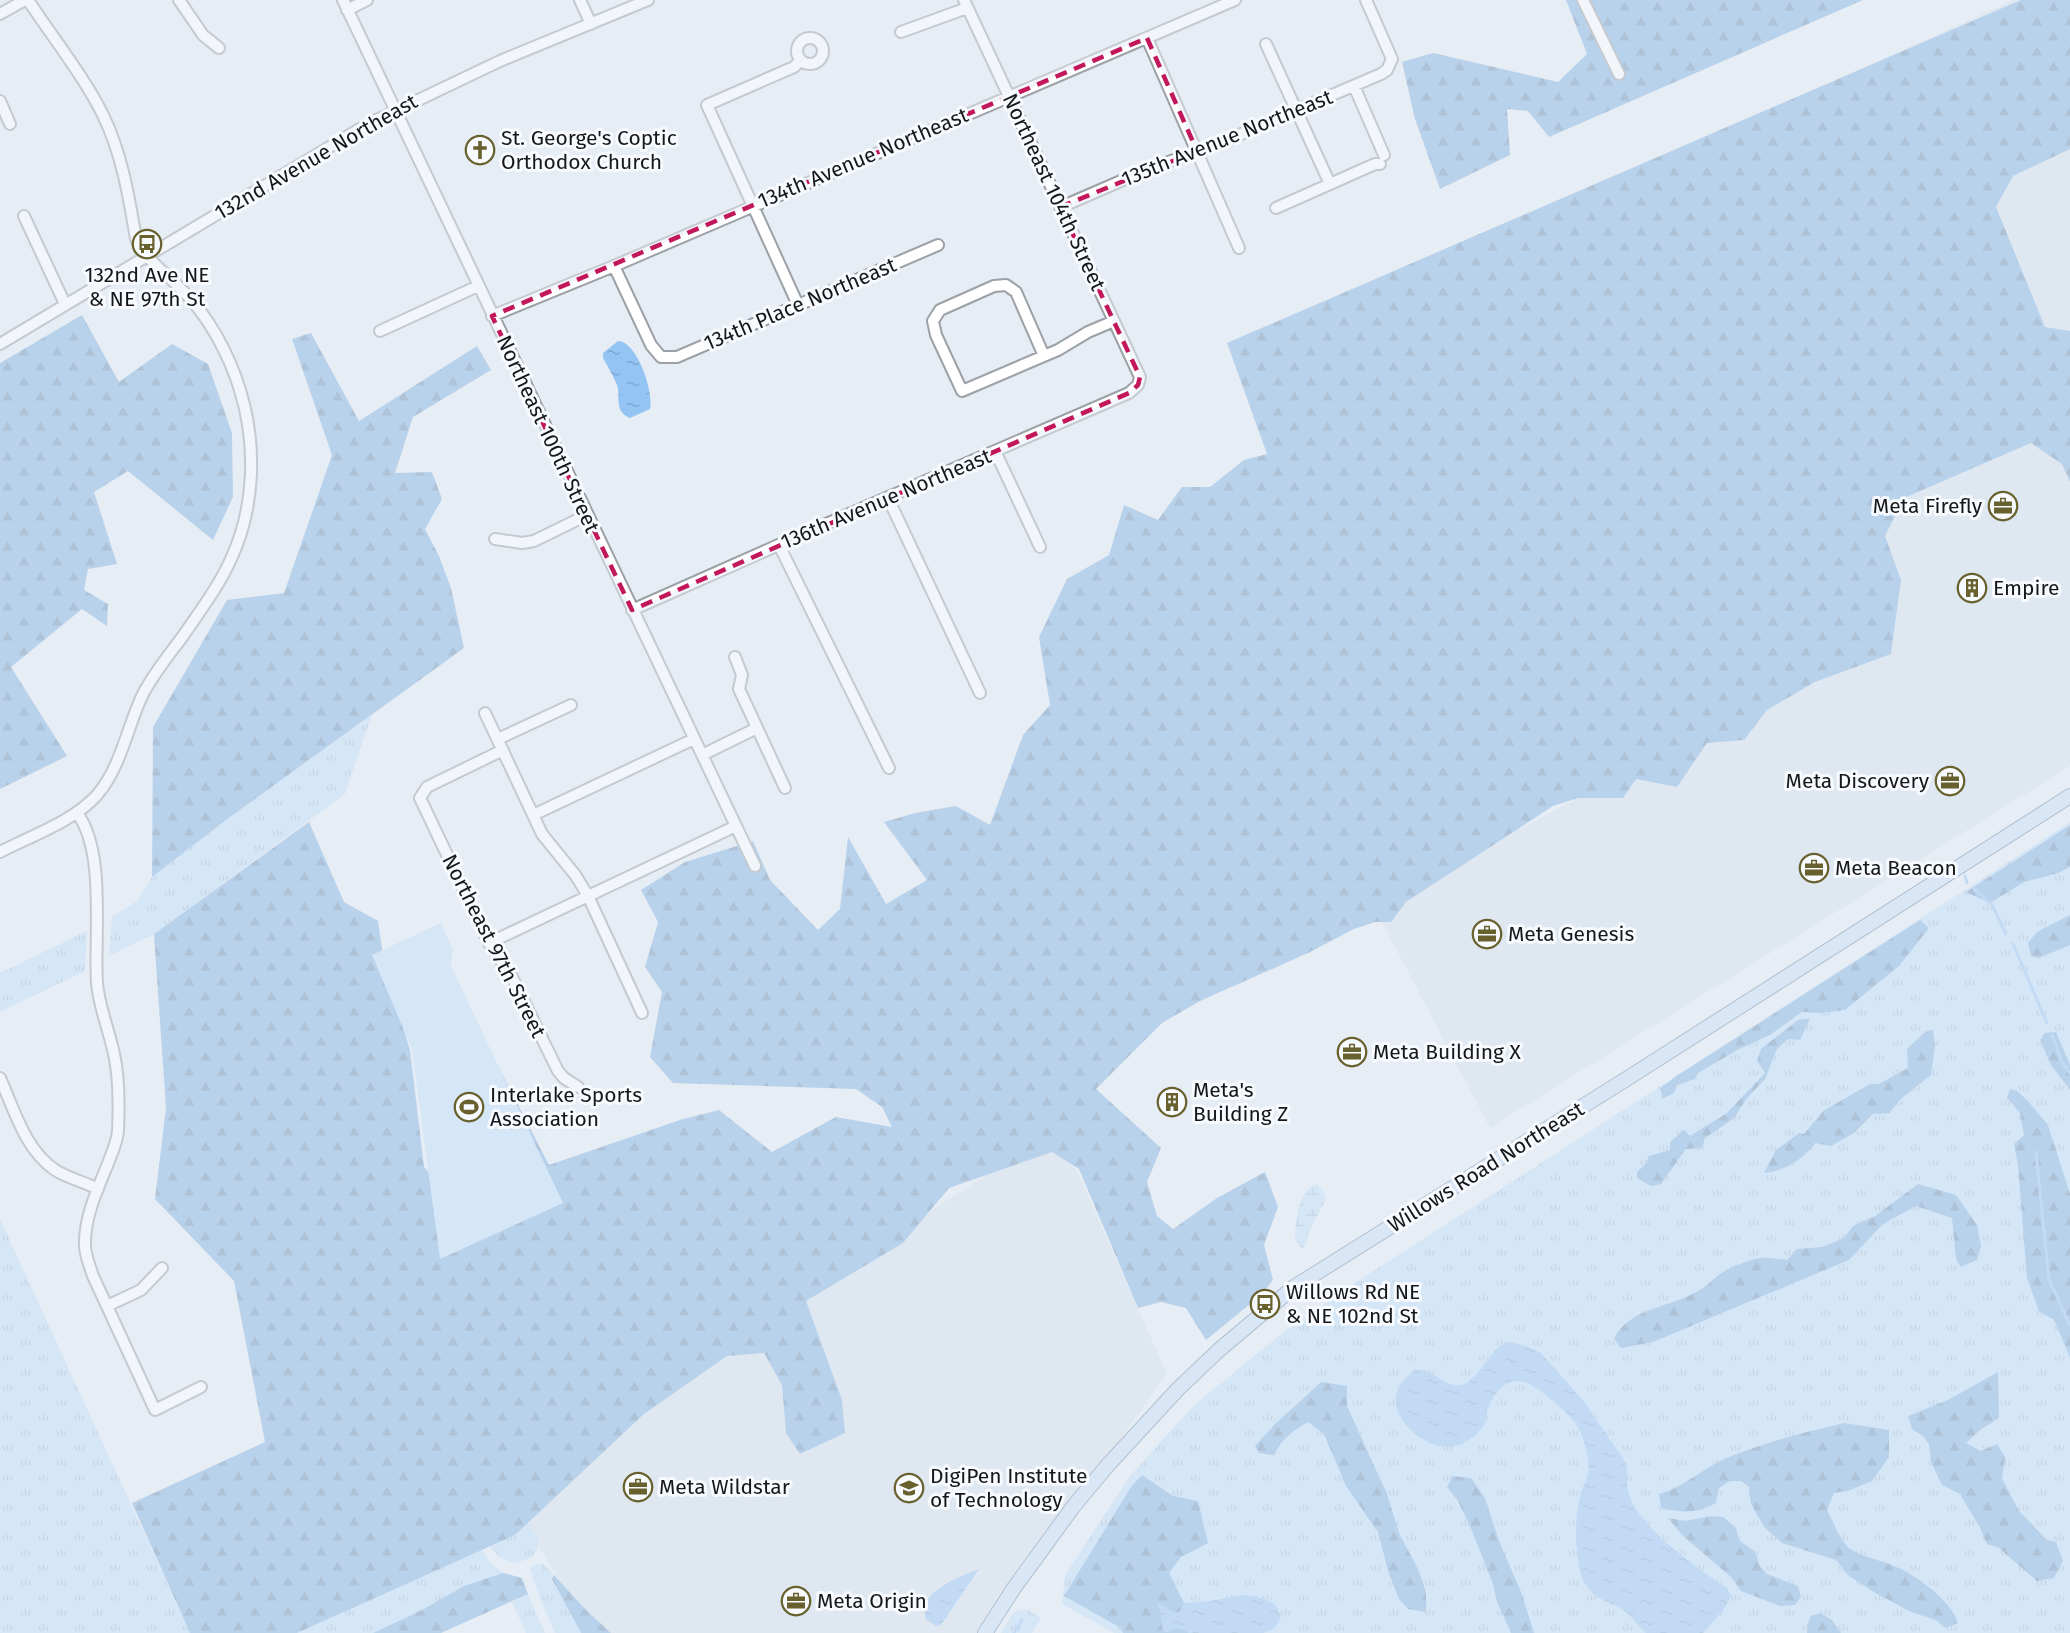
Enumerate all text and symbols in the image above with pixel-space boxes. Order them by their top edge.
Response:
street label: 135th Avenue Northeast [1118,84,1337,192]
street label: 132nd Avenue Northeast [210,88,422,226]
street label: Northeast 104th Street [997,89,1111,295]
street label: 134th Avenue Northeast [754,102,972,214]
place label: St. George's Coptic Orthodox Church [501,125,677,175]
church icon: St. George's Coptic Orthodox Church [464,134,496,166]
bus stop icon: 132nd Ave NE & NE 97th St [131,228,163,260]
street label: 134th Place Northeast [700,252,901,356]
place label: 132nd Ave NE & NE 97th St [84,262,210,312]
street label: Northeast 100th Street [491,331,605,537]
street label: 136th Avenue Northeast [777,443,995,555]
office icon: Meta Firefly [1987,490,2019,522]
place label: Meta Firefly [1873,493,1983,519]
building icon: Empire [1956,572,1988,604]
place label: Empire [1993,575,2059,601]
office icon: Meta Discovery [1934,765,1966,797]
place label: Meta Discovery [1786,768,1930,794]
street label: Northeast 97th Street [436,850,552,1042]
office icon: Meta Beacon [1798,852,1830,884]
place label: Meta Beacon [1835,855,1957,881]
office icon: Meta Genesis [1471,918,1503,950]
place label: Meta Genesis [1508,921,1634,947]
office icon: Meta Building X [1336,1036,1368,1068]
place label: Meta Building X [1373,1039,1521,1065]
place label: Meta's Building Z [1193,1077,1288,1127]
place label: Interlake Sports Association [490,1082,642,1132]
building icon: Meta's Building Z [1156,1086,1188,1118]
sports icon: Interlake Sports Association [453,1091,485,1123]
street label: Willows Road Northeast [1383,1096,1589,1238]
place label: Willows Rd NE & NE 102nd St [1286,1279,1420,1329]
bus stop icon: Willows Rd NE & NE 102nd St [1249,1288,1281,1320]
place label: DigiPen Institute of Technology [930,1463,1088,1513]
office icon: Meta Wildstar [622,1471,654,1503]
school or university icon: DigiPen Institute of Technology [893,1472,925,1504]
place label: Meta Wildstar [659,1474,790,1500]
office icon: Meta Origin [780,1585,812,1617]
place label: Meta Origin [817,1588,927,1614]

